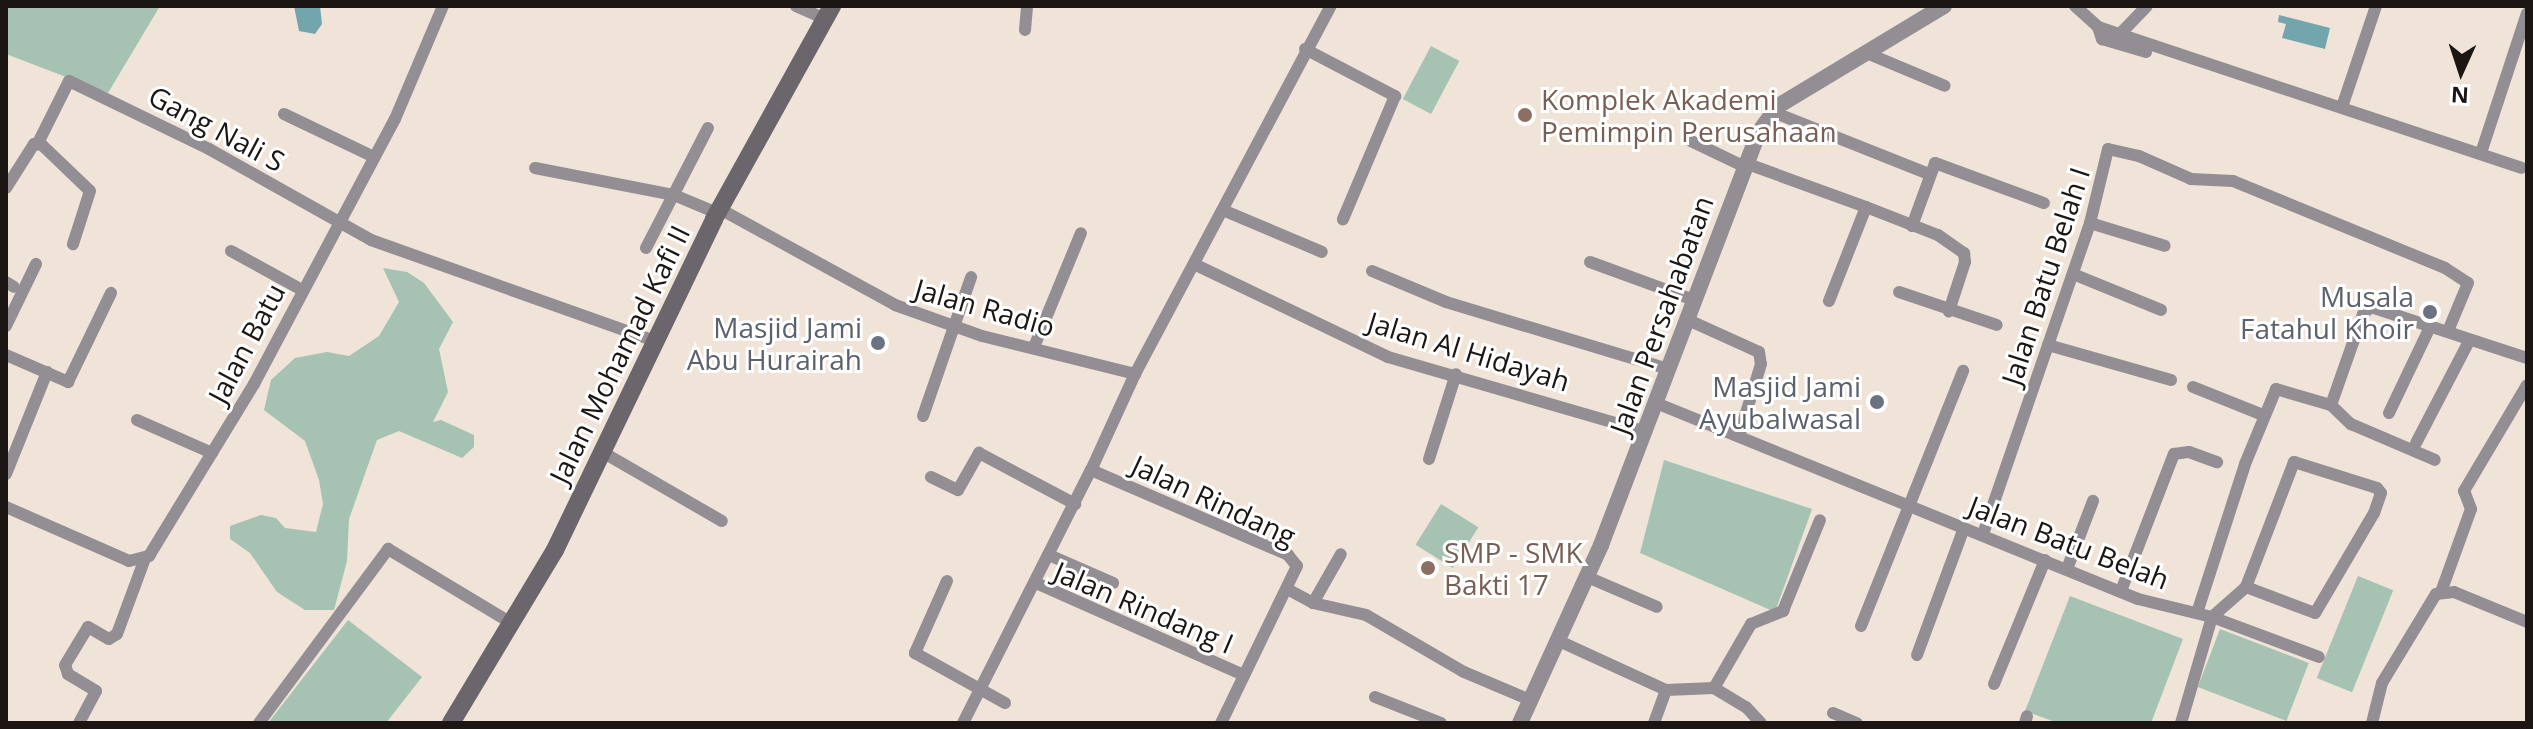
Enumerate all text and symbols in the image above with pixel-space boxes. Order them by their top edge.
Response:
north arrow [2421,32,2501,112]
street label: Gang Nali S [143,78,291,178]
text: N [2450,81,2469,111]
place label: Komplek Akademi Pemimpin Perusahaan [1541,82,1837,148]
marker: Komplek Akademi Pemimpin Perusahaan [1516,106,1534,124]
street label: Jalan Batu Belah I [1994,163,2096,389]
street label: Jalan Persahabatan [1602,191,1720,439]
street label: Jalan Mohamad Kafi II [542,220,696,488]
street label: Jalan Radio [911,271,1059,343]
street label: Jalan Batu [200,277,292,409]
place label: Musala Fatahul Khoir [2240,279,2414,345]
marker: Musala Fatahul Khoir [2421,303,2439,321]
street label: Jalan Al Hidayah [1364,304,1574,398]
place label: Masjid Jami Abu Hurairah [687,310,862,376]
marker: Masjid Jami Abu Hurairah [869,334,887,352]
place label: Masjid Jami Ayubalwasal [1699,369,1861,435]
marker: Masjid Jami Ayubalwasal [1868,393,1886,411]
street label: Jalan Rindang [1127,447,1301,553]
street label: Jalan Batu Belah [1964,488,2174,596]
place label: SMP - SMK Bakti 17 [1444,535,1583,601]
street label: Jalan Rindang I [1049,554,1239,660]
marker: SMP - SMK Bakti 17 [1419,559,1437,577]

